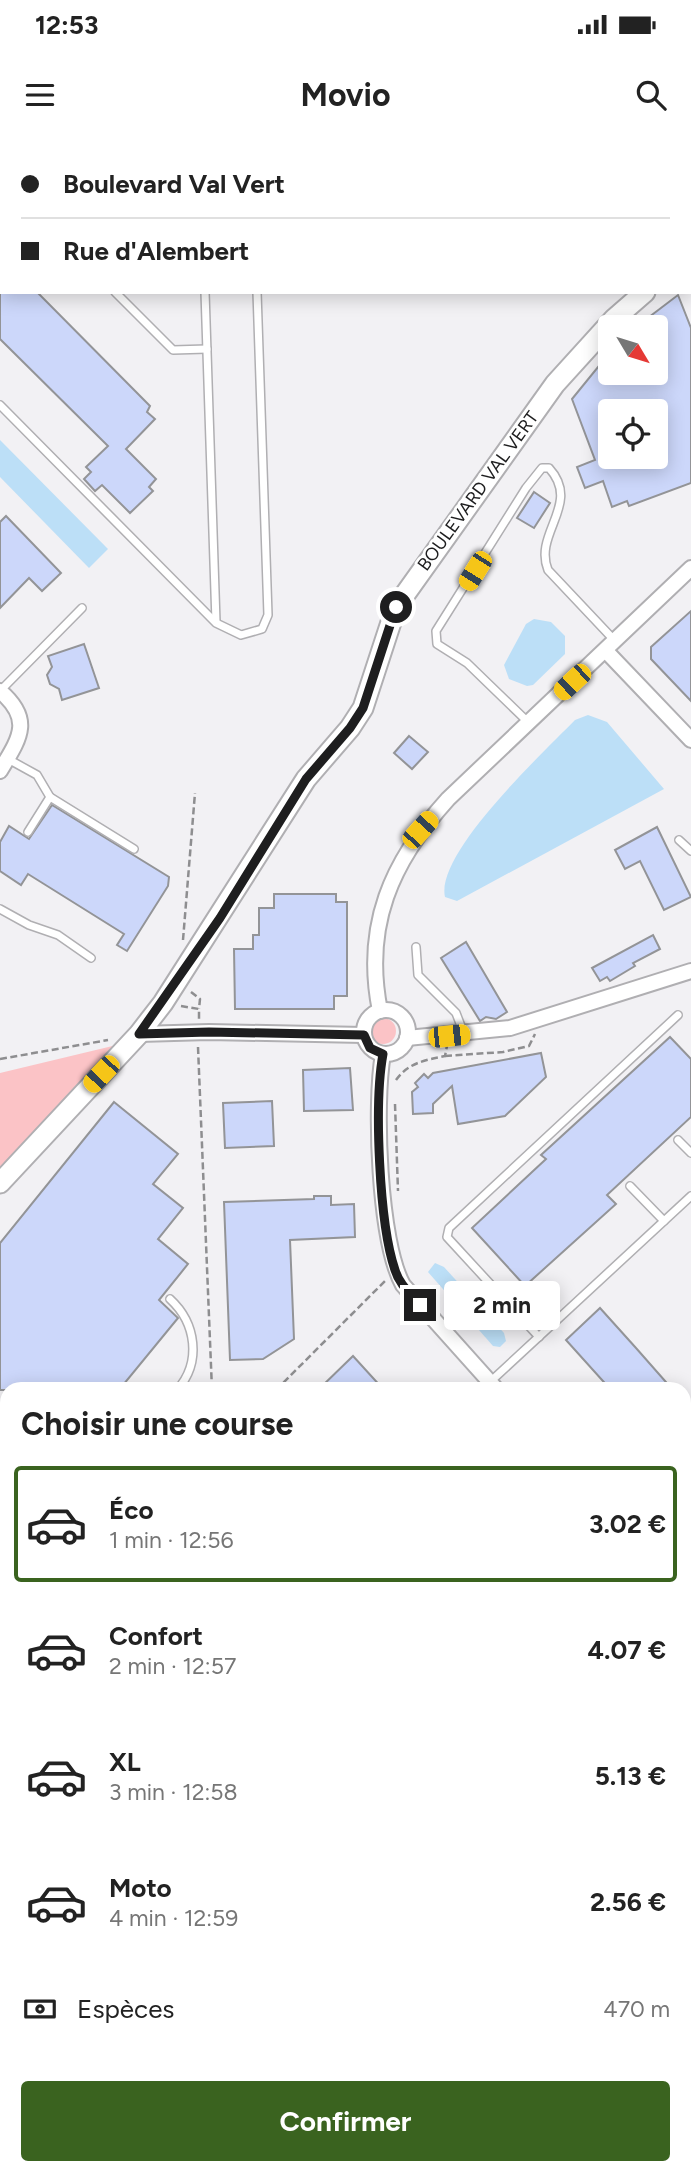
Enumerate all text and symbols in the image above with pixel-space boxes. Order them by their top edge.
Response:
text: 12:53 [35,9,98,41]
icon: menu [21,76,59,114]
text: Movio [300,76,391,114]
icon: search [632,76,670,114]
text: Boulevard Val Vert [63,168,285,200]
text: Rue d'Alembert [63,235,249,267]
north arrow [598,315,668,385]
map controls [598,315,668,469]
button: locate [598,399,668,469]
street label: BOULEVARD VAL VERT [413,407,543,575]
car [455,548,496,594]
route start [380,591,412,623]
car [550,660,595,704]
car [399,807,442,853]
car [428,1023,471,1049]
car [79,1051,124,1097]
callout: 2 min [444,1280,560,1330]
route end [404,1289,436,1321]
text: 2 min [473,1291,531,1319]
text: Choisir une course [21,1405,293,1443]
icon: car [25,1493,88,1556]
text: Éco [109,1494,154,1526]
text: 3.02 € [589,1508,666,1540]
text: 1 min · 12:56 [109,1526,234,1554]
icon: car [25,1619,88,1682]
text: Confort [109,1620,203,1652]
text: 4.07 € [588,1634,666,1666]
text: 2 min · 12:57 [109,1652,236,1680]
icon: car [25,1745,88,1808]
text: XL [109,1746,141,1778]
text: 5.13 € [595,1760,666,1792]
text: 3 min · 12:58 [109,1778,238,1806]
icon: car [25,1871,88,1934]
text: Moto [109,1872,172,1904]
text: 2.56 € [590,1886,666,1918]
text: 4 min · 12:59 [109,1904,238,1932]
icon: cash [21,1990,59,2028]
text: Espèces [77,1993,174,2025]
text: 470 m [603,1995,670,2023]
button: Confirmer [21,2081,670,2161]

